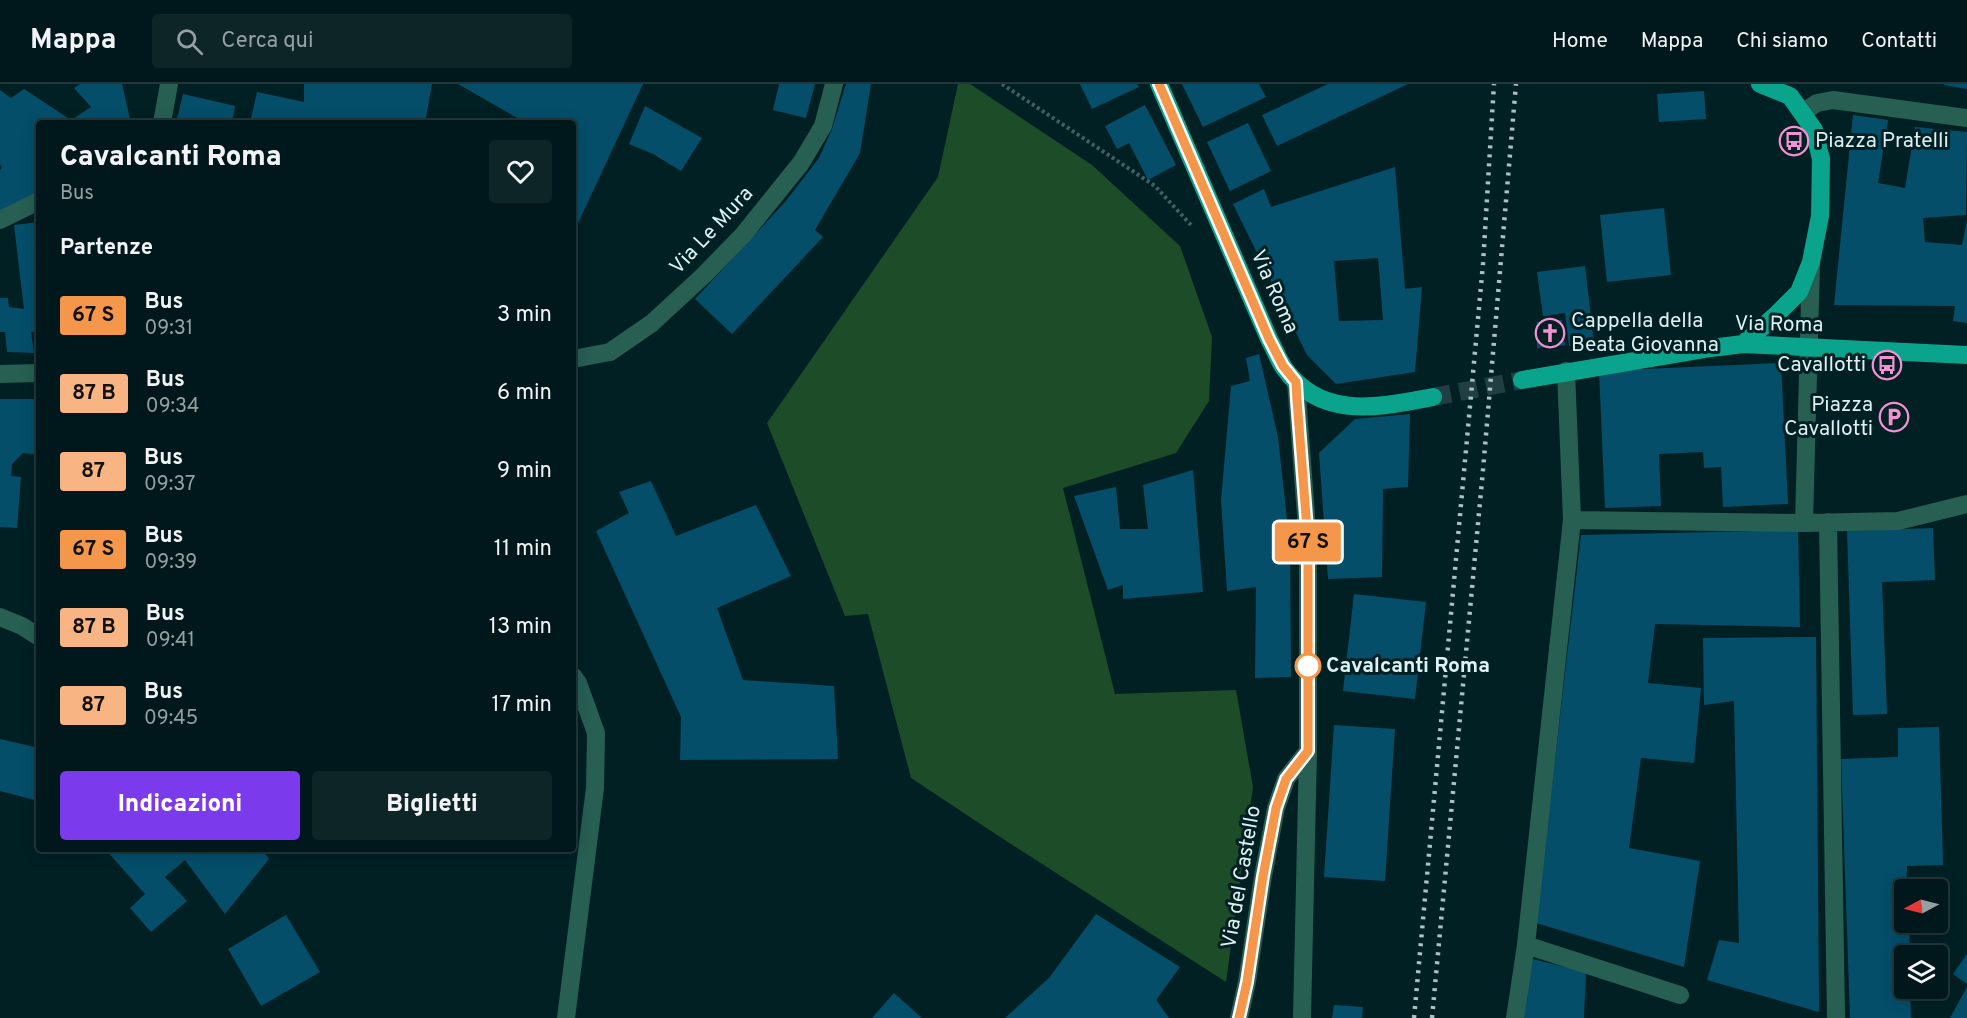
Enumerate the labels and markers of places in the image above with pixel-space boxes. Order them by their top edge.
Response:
bus stop icon: Piazza Pratelli [1778,125,1810,157]
place label: Piazza Pratelli [1815,128,1949,155]
place label: Cappella della Beata Giovanna [1571,308,1719,359]
church icon: Cappella della Beata Giovanna [1534,317,1566,349]
bus stop icon: Cavallotti [1871,349,1903,381]
place label: Cavallotti [1777,352,1866,379]
place label: Piazza Cavallotti [1784,392,1873,443]
parking icon: Piazza Cavallotti [1878,401,1910,433]
marker: Cavalcanti Roma [1295,653,1321,679]
place label: Cavalcanti Roma [1326,653,1490,680]

